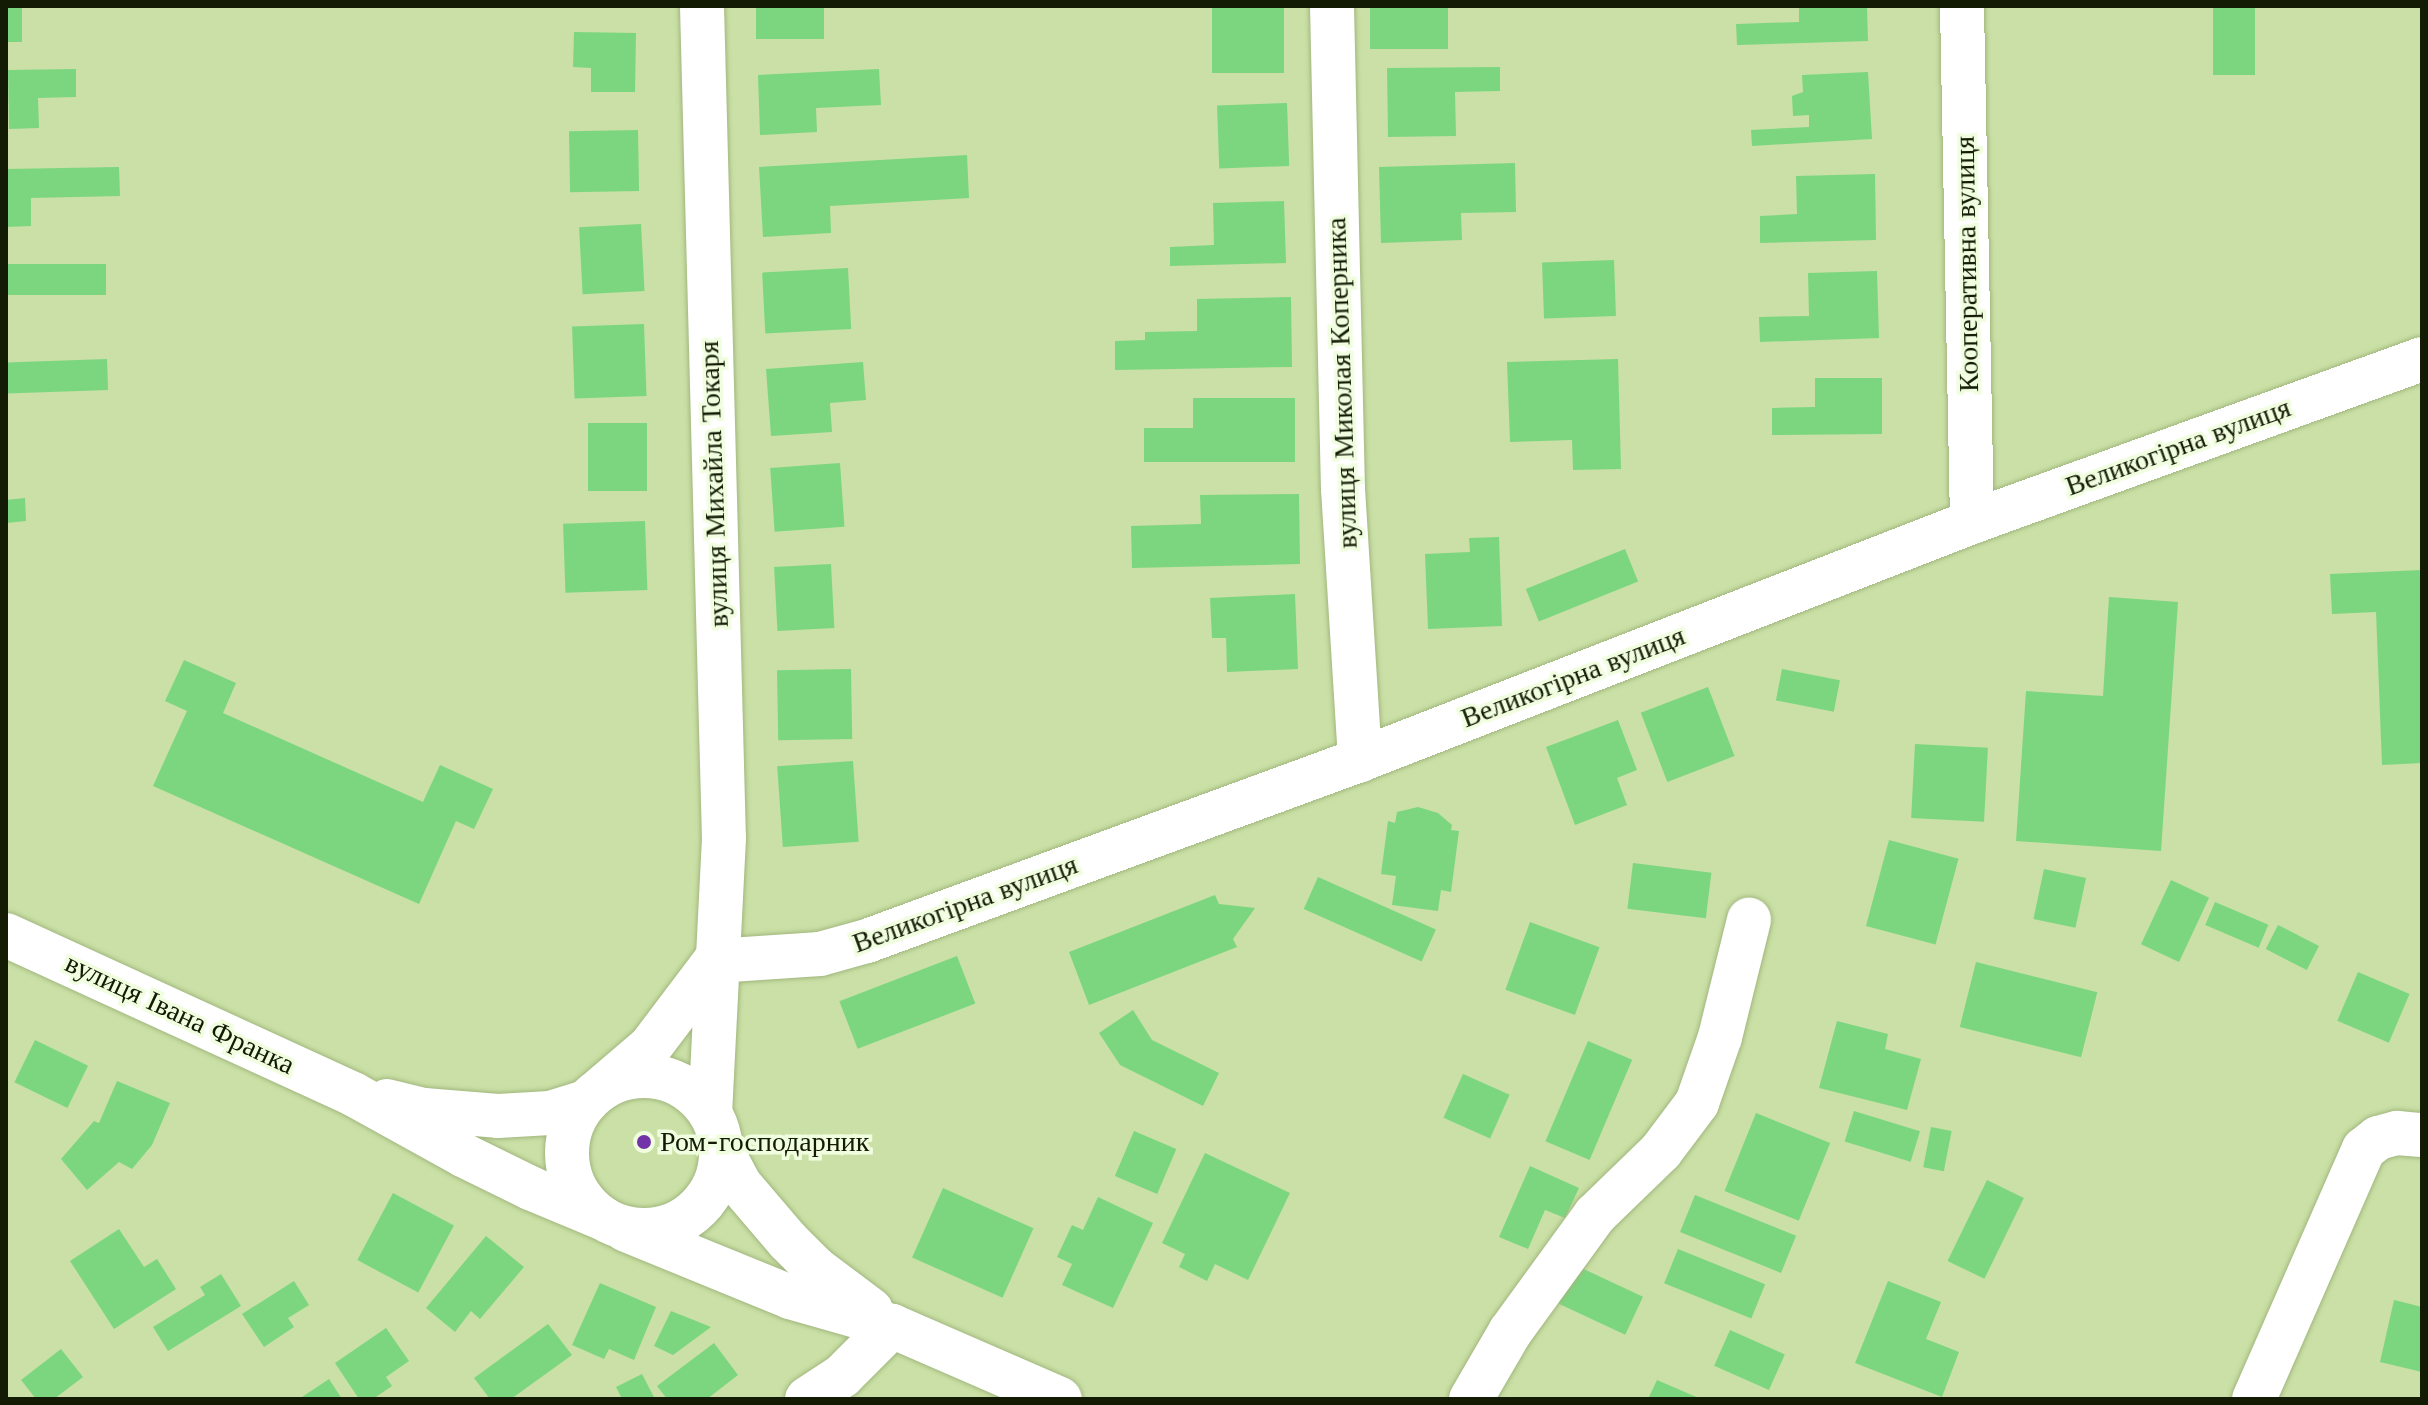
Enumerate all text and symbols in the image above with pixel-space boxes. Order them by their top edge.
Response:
street label: Кооперативна вулиця [1948,136,1986,392]
street label: вулиця Миколая Коперника [1319,217,1365,549]
street label: вулиця Михайла Токаря [692,340,736,628]
street label: Великогірна вулиця [2061,391,2295,503]
street label: Великогірна вулиця [1456,619,1690,735]
street label: Великогірна вулиця [848,848,1082,960]
street label: вулиця Івана Франка [60,946,300,1082]
place label: Ром-господарник [660,1125,869,1159]
marker: Ром-господарник [635,1133,653,1151]

